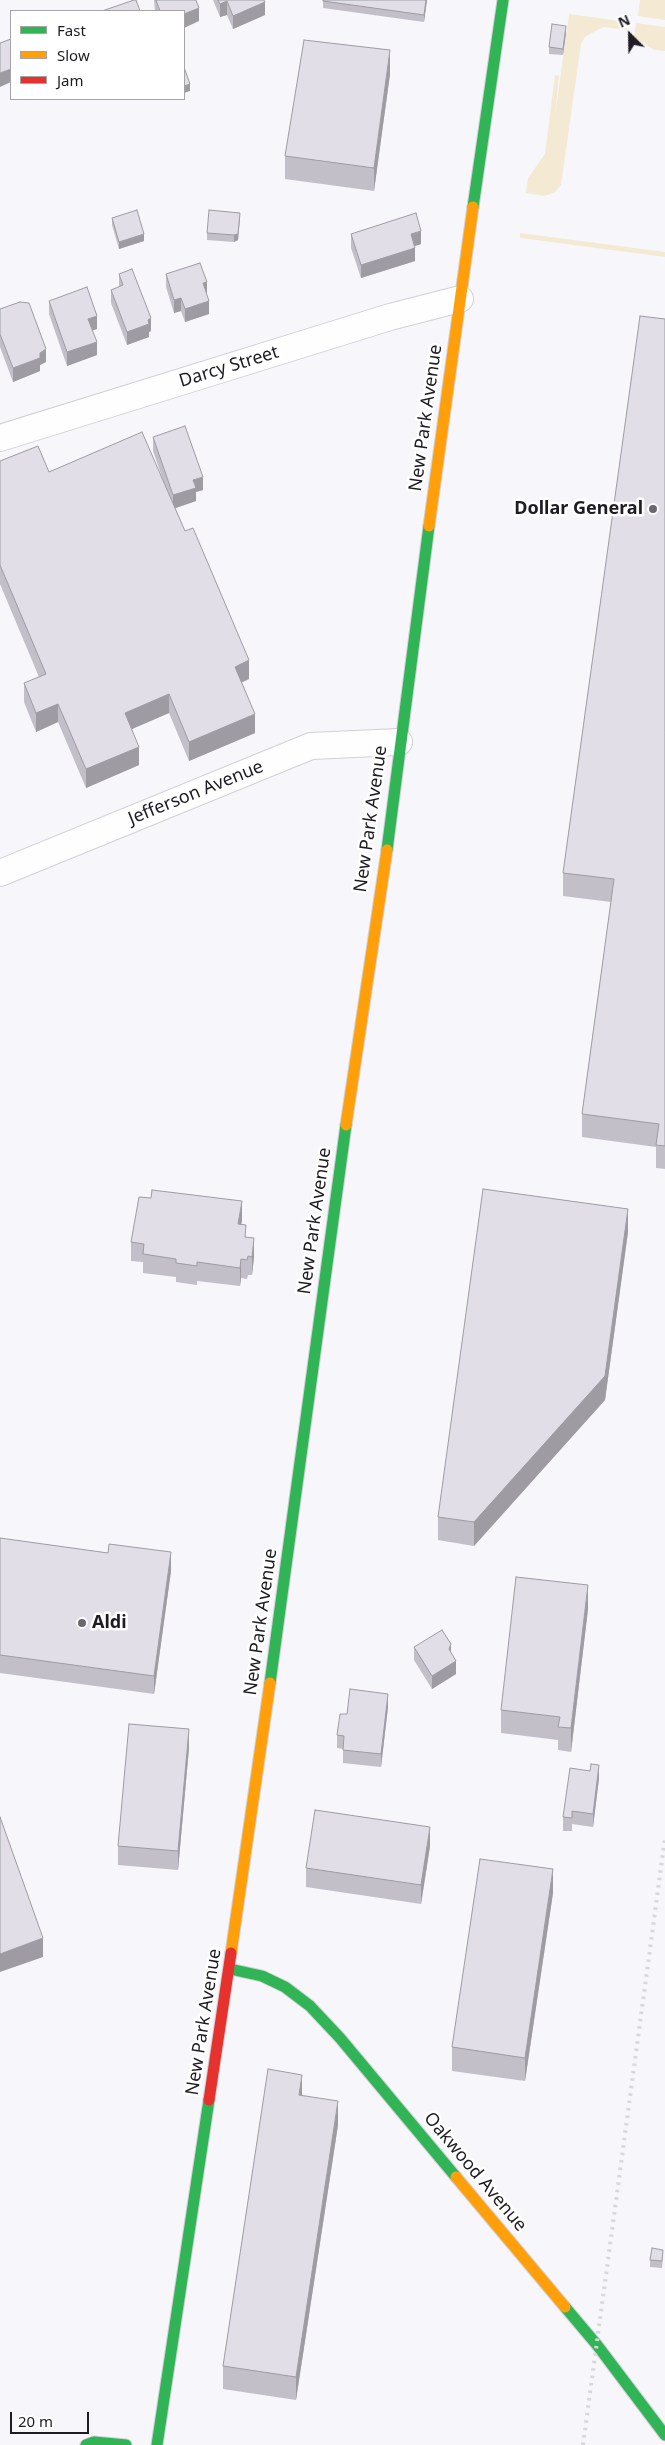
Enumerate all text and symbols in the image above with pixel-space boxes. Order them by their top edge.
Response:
legend [10,10,185,100]
north arrow [605,10,655,60]
text: N [615,10,633,32]
text: Fast [57,20,86,40]
text: Slow [57,45,90,65]
text: Jam [57,70,84,90]
street label: Darcy Street [177,342,281,392]
street label: New Park Avenue [405,343,447,493]
place label: Dollar General [514,498,643,520]
marker: Dollar General [647,503,659,515]
street label: New Park Avenue [350,744,392,894]
street label: Jefferson Avenue [125,756,267,830]
street label: New Park Avenue [294,1146,336,1296]
street label: New Park Avenue [240,1547,282,1697]
place label: Aldi [92,1612,127,1634]
marker: Aldi [76,1617,88,1629]
street label: New Park Avenue [182,1947,226,2097]
street label: Oakwood Avenue [419,2108,531,2236]
scale bar [12,2402,91,2434]
text: 20 m [18,2411,53,2431]

